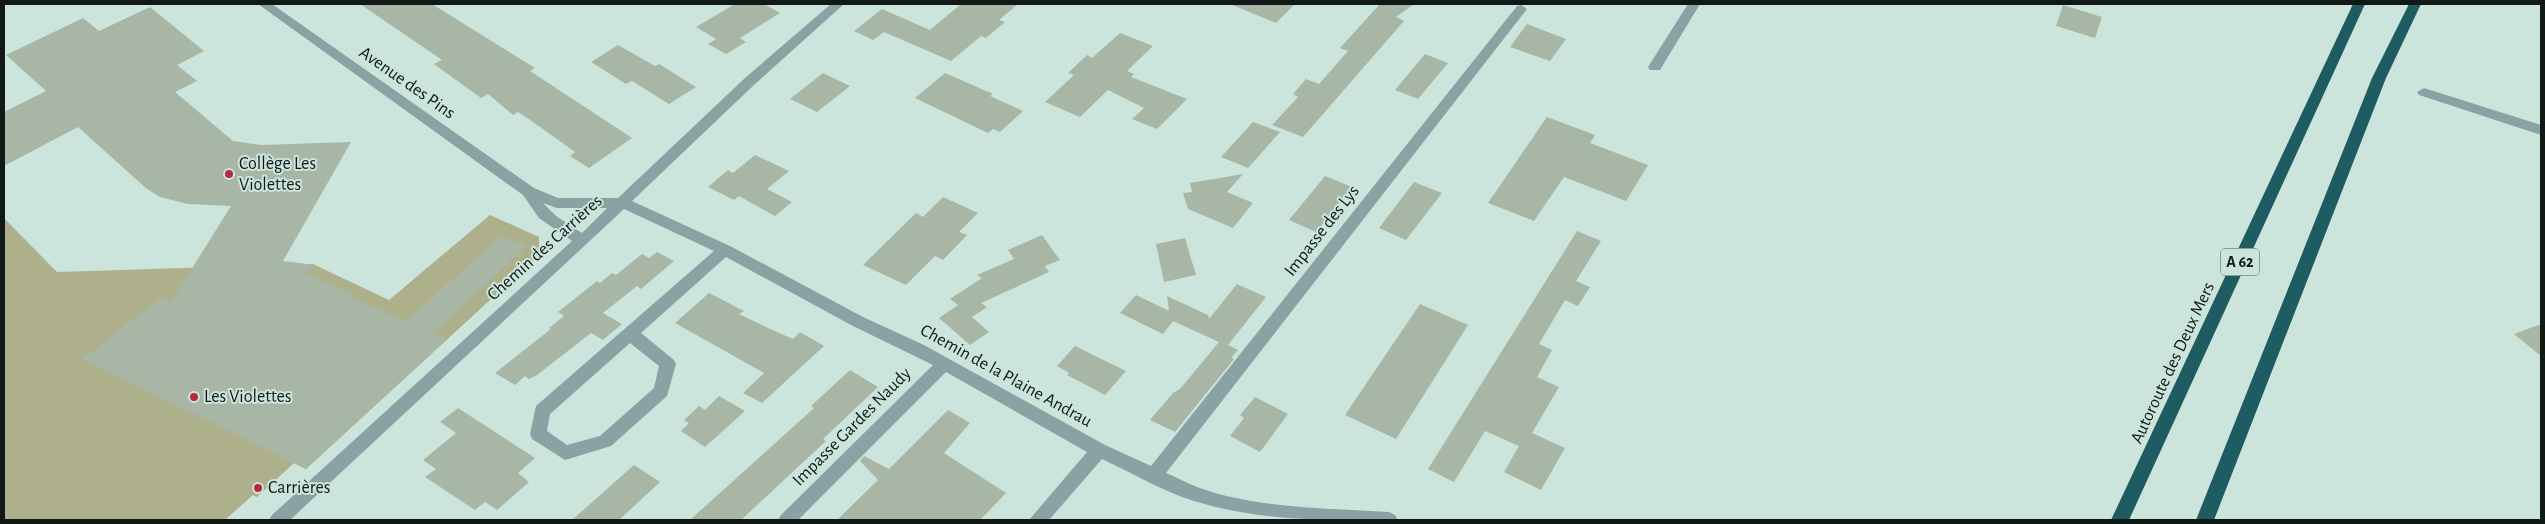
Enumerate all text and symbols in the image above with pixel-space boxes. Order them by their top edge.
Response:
street label: Avenue des Pins [356,43,458,123]
place label: Collège Les Violettes [239,155,316,194]
marker: Collège Les Violettes [223,168,235,180]
street label: Impasse des Lys [1281,182,1363,280]
street label: Chemin des Carrières [484,192,606,304]
road number: A 62 [2221,248,2259,276]
street label: Autoroute des Deux Mers [2128,280,2218,446]
street label: Chemin de la Plaine Andrau [917,321,1095,431]
street label: Impasse Gardes Naudy [789,364,915,490]
place label: Les Violettes [204,388,291,406]
marker: Les Violettes [188,391,200,403]
place label: Carrières [268,479,331,497]
marker: Carrières [252,482,264,494]

